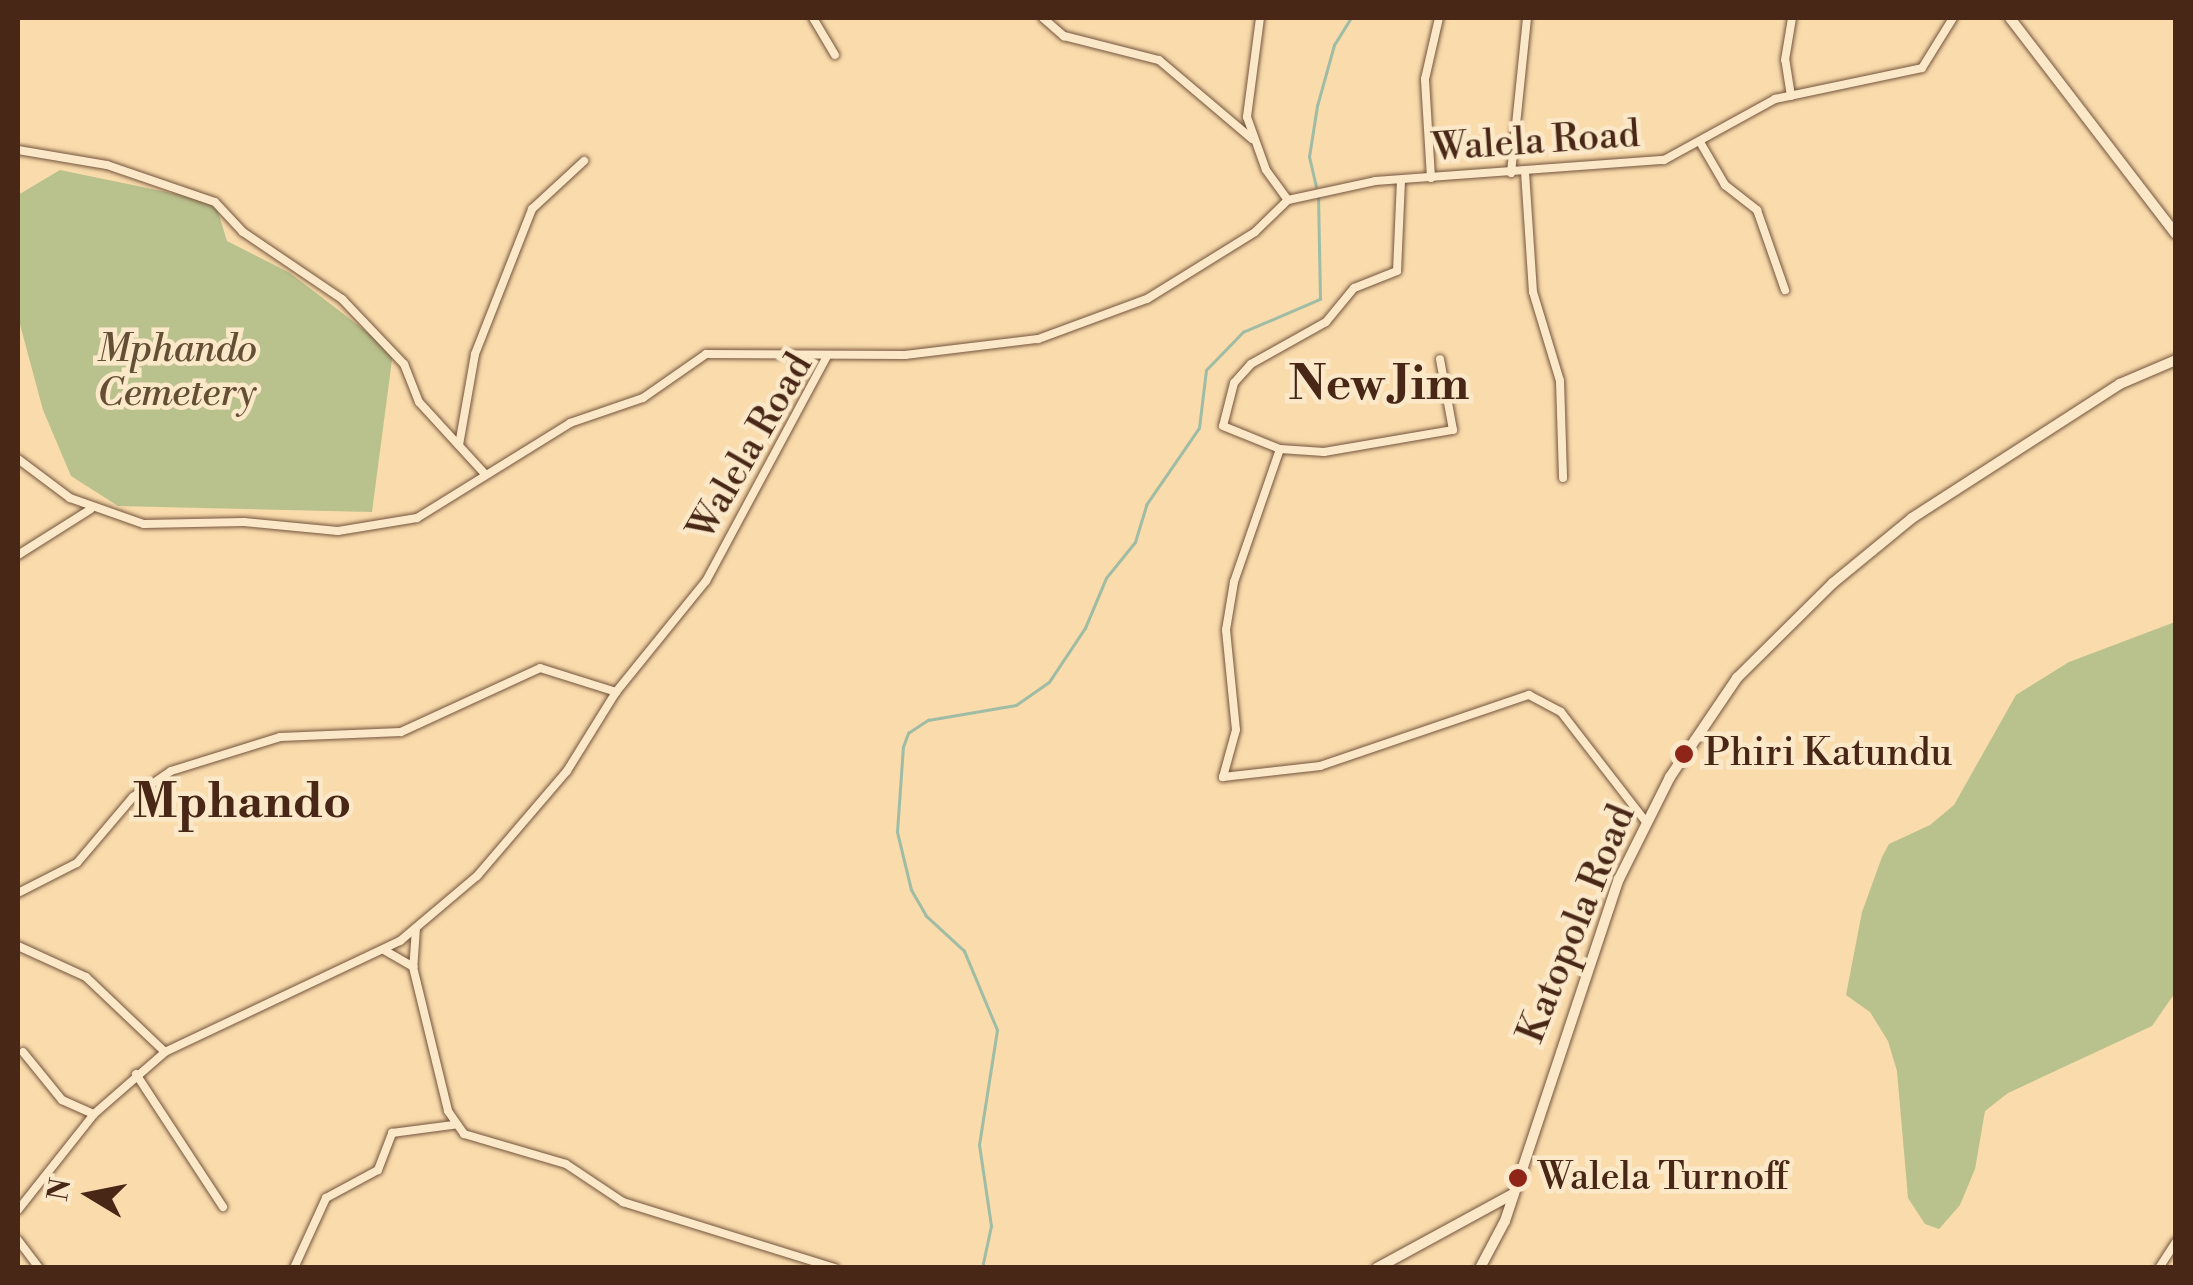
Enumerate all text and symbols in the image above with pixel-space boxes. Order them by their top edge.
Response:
street label: Walela Road [1431,112,1641,172]
park label: Mphando Cemetery [97,327,257,416]
street label: Walela Road [679,345,823,549]
district label: New Jim [1288,357,1470,415]
place label: Phiri Katundu [1704,731,1952,777]
marker: Phiri Katundu [1673,743,1695,765]
district label: Mphando [133,775,351,833]
street label: Katopola Road [1509,798,1645,1050]
north arrow [40,1145,140,1245]
place label: Walela Turnoff [1538,1155,1788,1201]
marker: Walela Turnoff [1507,1167,1529,1189]
text: N [41,1176,79,1204]

